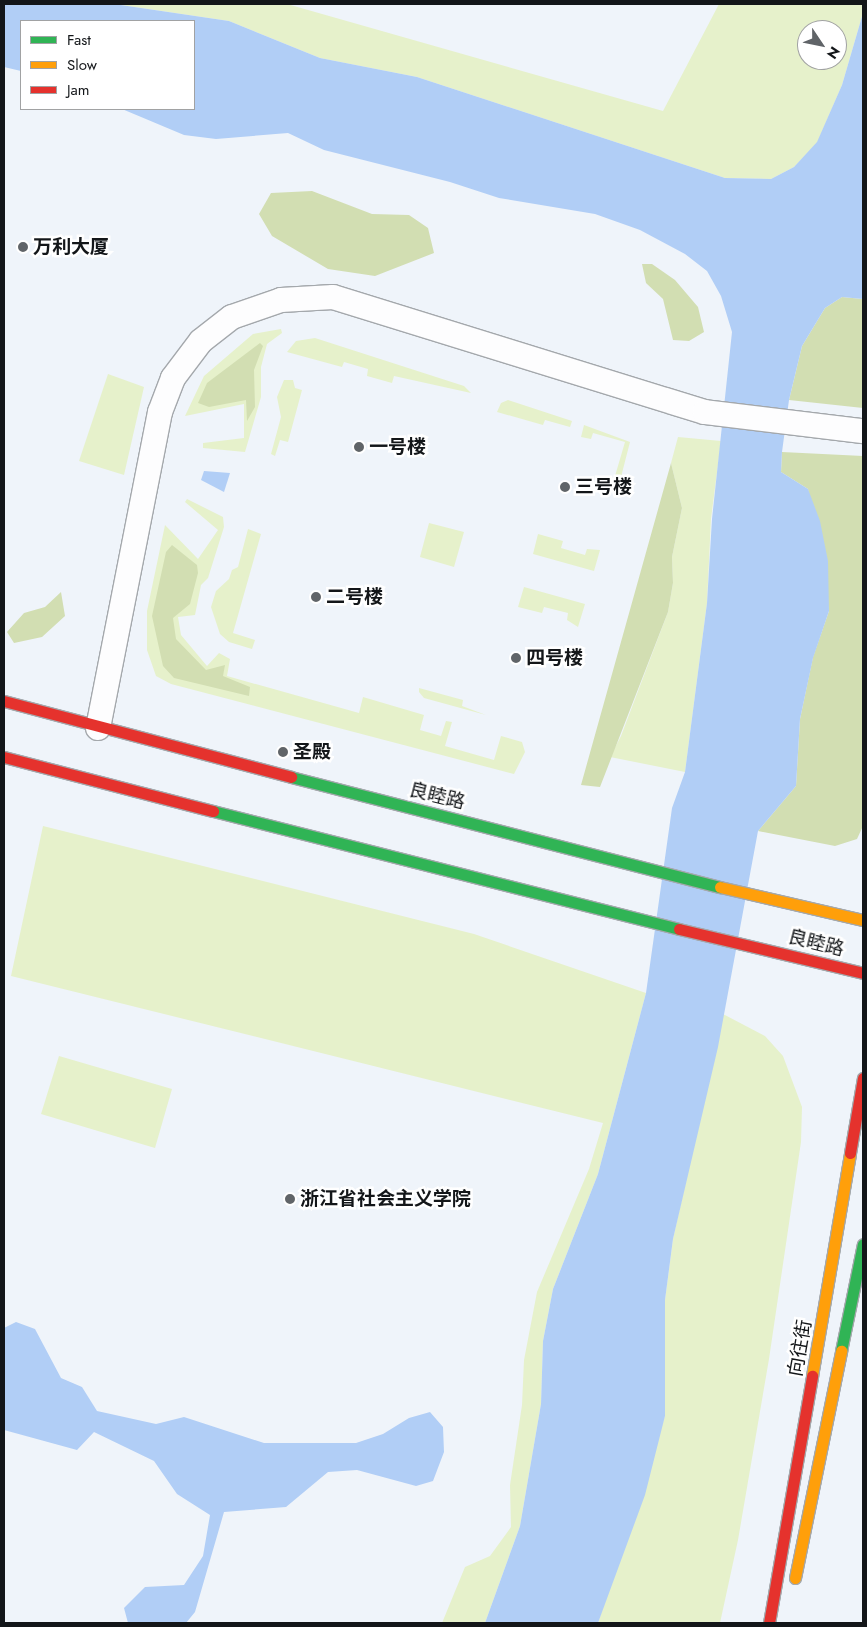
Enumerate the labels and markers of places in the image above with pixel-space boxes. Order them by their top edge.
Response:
place label: 万利大厦 [33,236,109,258]
marker: 万利大厦 [17,241,29,253]
place label: 一号楼 [369,436,426,458]
marker: 一号楼 [353,441,365,453]
place label: 三号楼 [575,476,632,498]
marker: 三号楼 [559,481,571,493]
place label: 二号楼 [326,586,383,608]
marker: 二号楼 [310,591,322,603]
place label: 四号楼 [526,647,583,669]
marker: 四号楼 [510,652,522,664]
place label: 圣殿 [293,741,331,763]
marker: 圣殿 [277,746,289,758]
place label: 浙江省社会主义学院 [300,1188,471,1210]
marker: 浙江省社会主义学院 [284,1193,296,1205]

